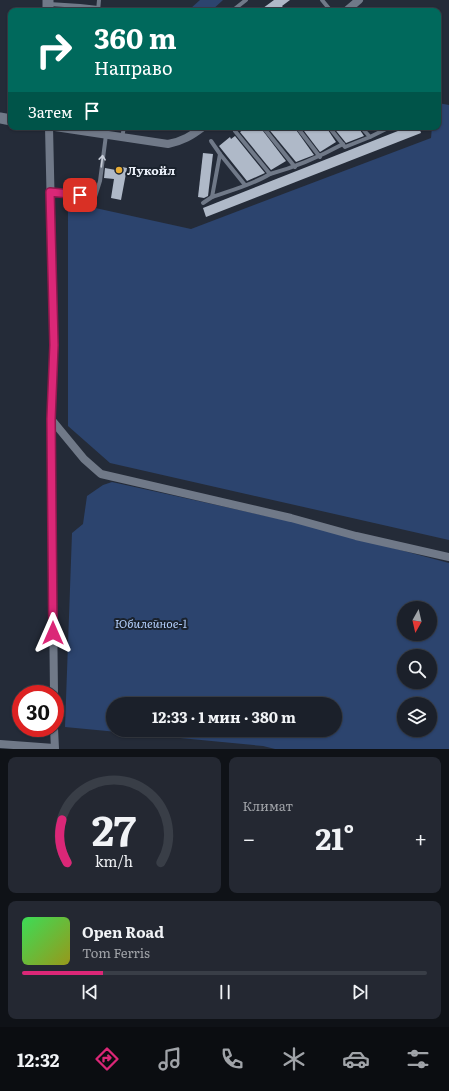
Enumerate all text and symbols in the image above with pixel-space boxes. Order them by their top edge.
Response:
text: 360 m [94,16,177,58]
icon: right [28,24,80,76]
text: Направо [94,54,172,81]
text: Затем [28,100,73,123]
icon: arrive [81,100,103,122]
one-way arrow [98,155,106,168]
place label: Лукойл [127,161,175,179]
marker: Лукойл [114,165,124,175]
pin [63,178,97,212]
icon: arrive [69,184,91,206]
north arrow [397,601,437,641]
map controls [397,601,437,737]
position arrow [32,612,74,654]
park label: Юбилейное-1 [115,614,188,632]
button: search [397,649,437,689]
speed limit sign: 30 [12,685,64,737]
button: layers [397,697,437,737]
text: 12:33 · 1 мин · 380 m [152,705,296,728]
text: Климат [243,796,293,815]
text: 27 [92,797,137,859]
text: 21° [315,815,354,859]
text: − [243,821,255,854]
text: + [414,821,427,854]
text: km/h [95,850,134,871]
text: Open Road [82,920,164,943]
text: Tom Ferris [82,943,150,962]
icon: previous [79,981,101,1003]
icon: pause [214,981,236,1003]
icon: next [349,981,371,1003]
icon: directions [93,1045,121,1073]
icon: music [156,1045,184,1073]
icon: phone [218,1045,246,1073]
icon: climate [280,1045,308,1073]
icon: car [342,1045,370,1073]
icon: filters [404,1045,432,1073]
text: 12:32 [17,1046,59,1073]

